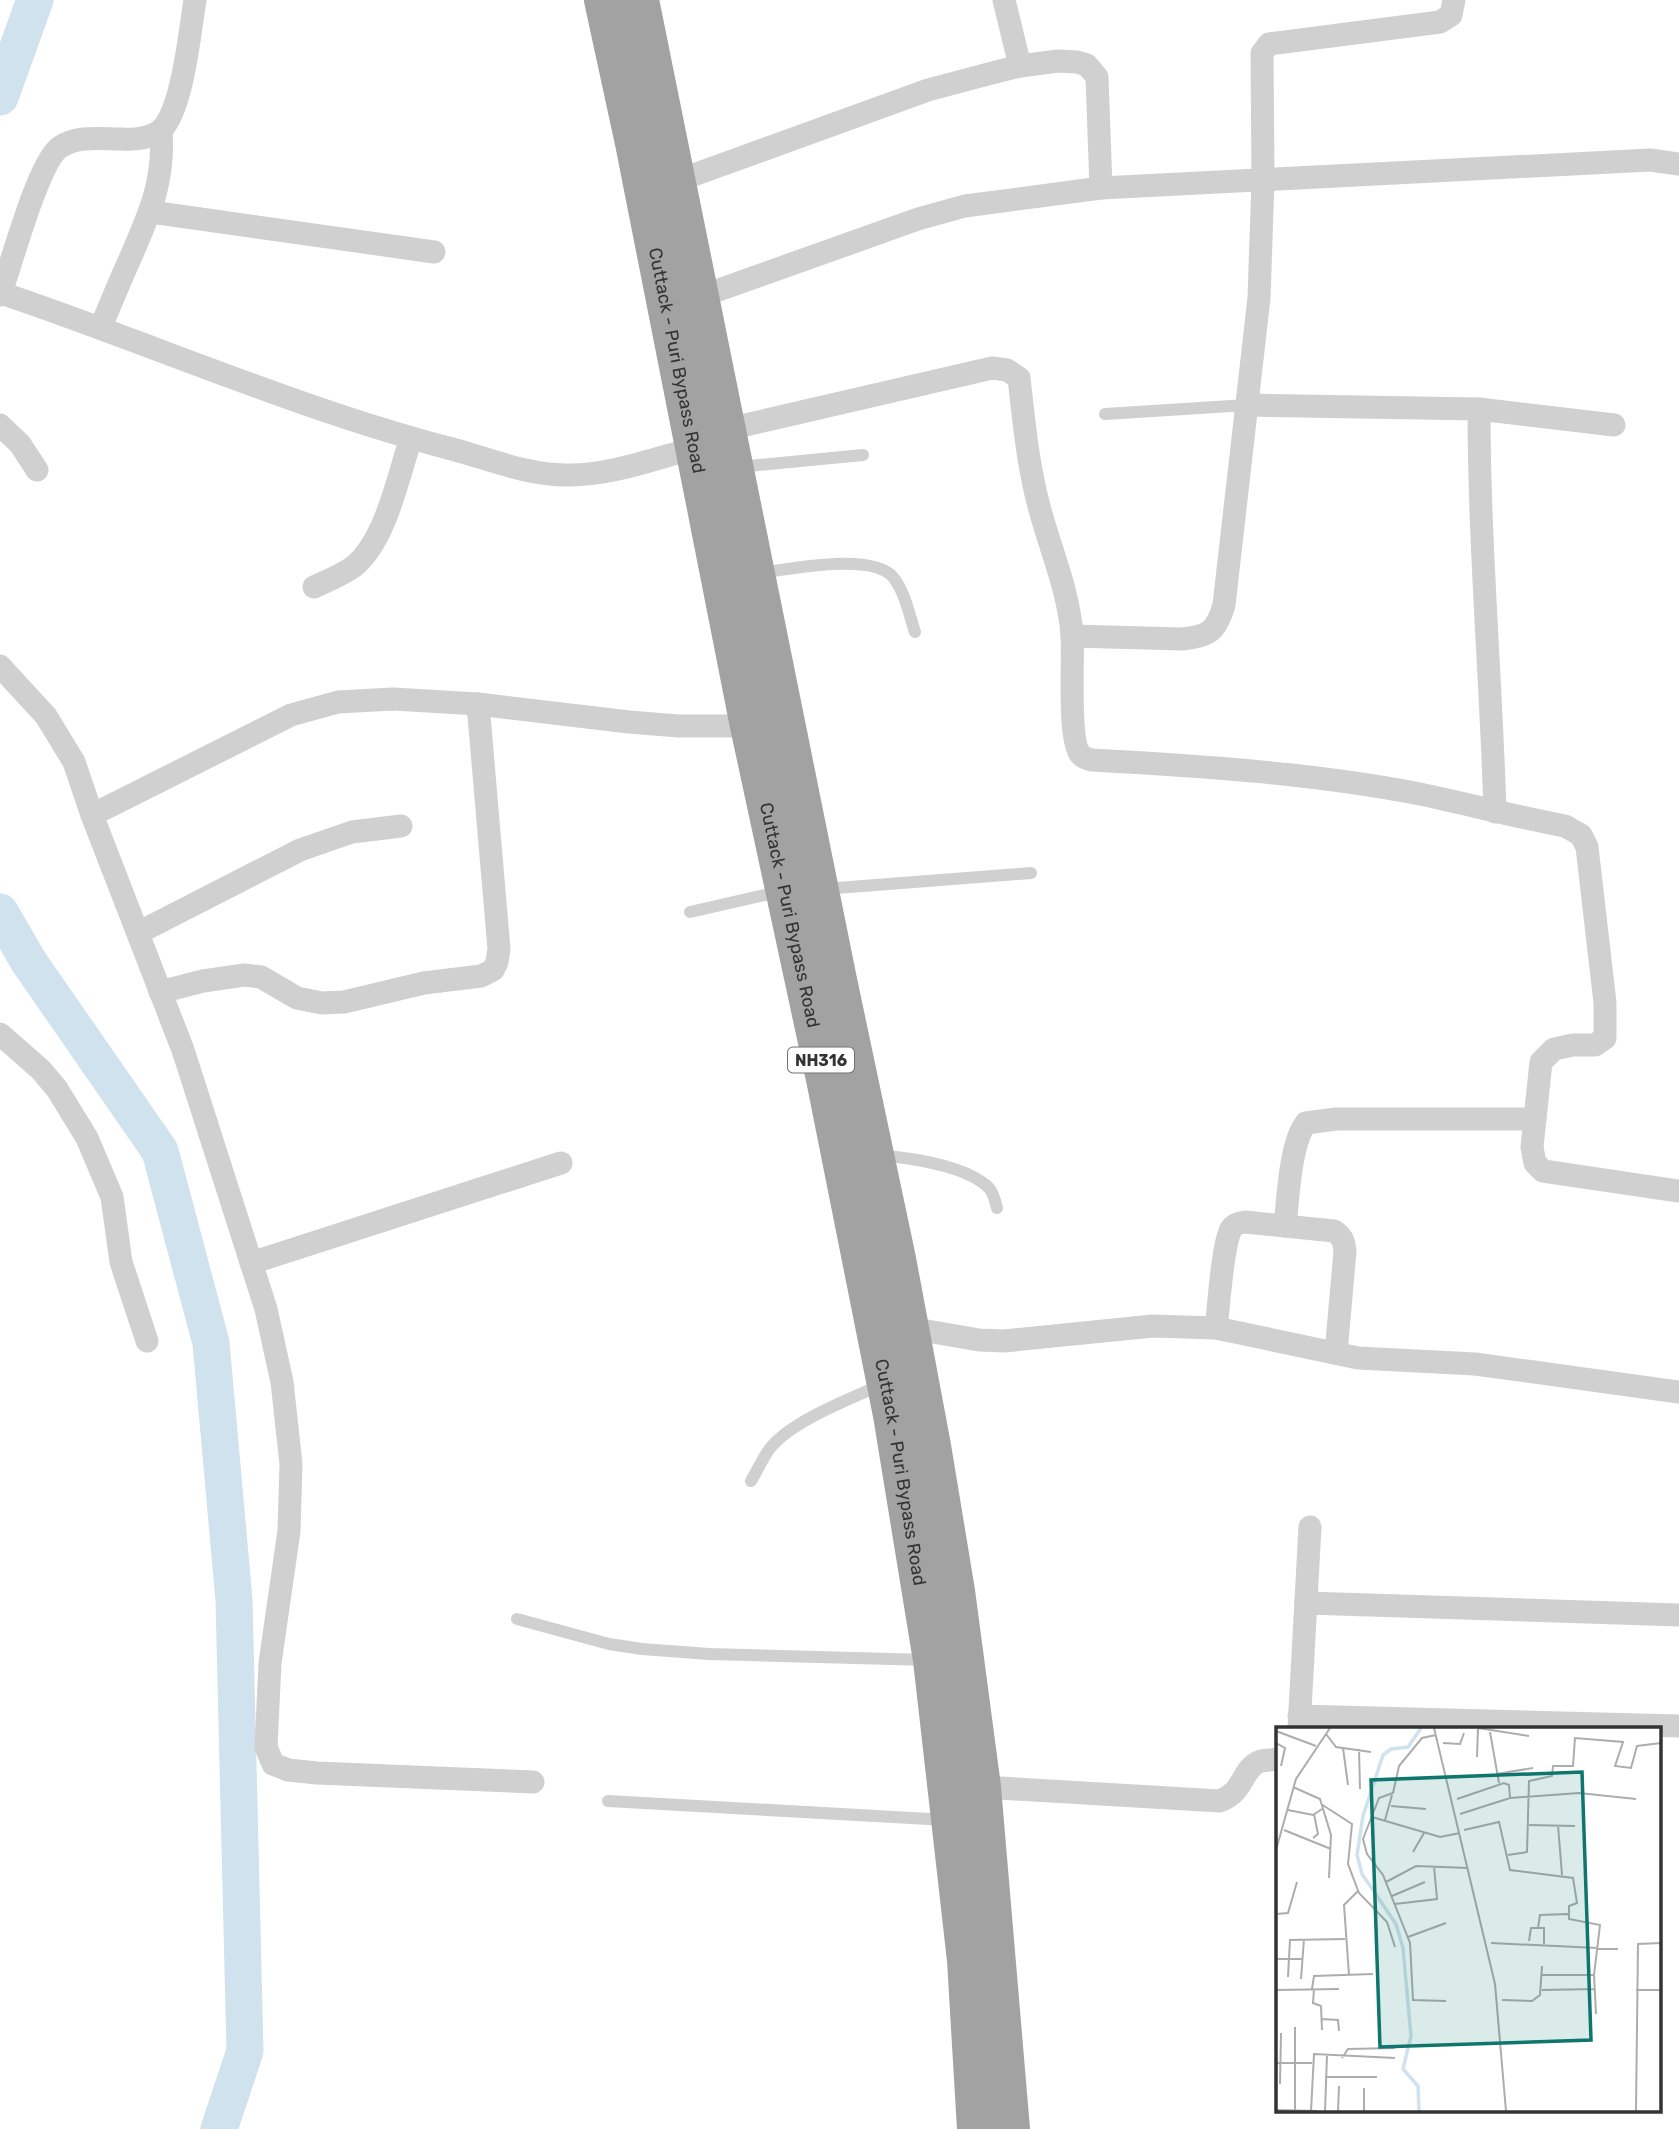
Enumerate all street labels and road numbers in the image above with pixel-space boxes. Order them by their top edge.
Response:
street label: Cuttack - Puri Bypass Road [644,246,710,475]
street label: Cuttack - Puri Bypass Road [755,801,825,1030]
road number: NH316 [788,1048,854,1072]
street label: Cuttack - Puri Bypass Road [870,1357,931,1587]

